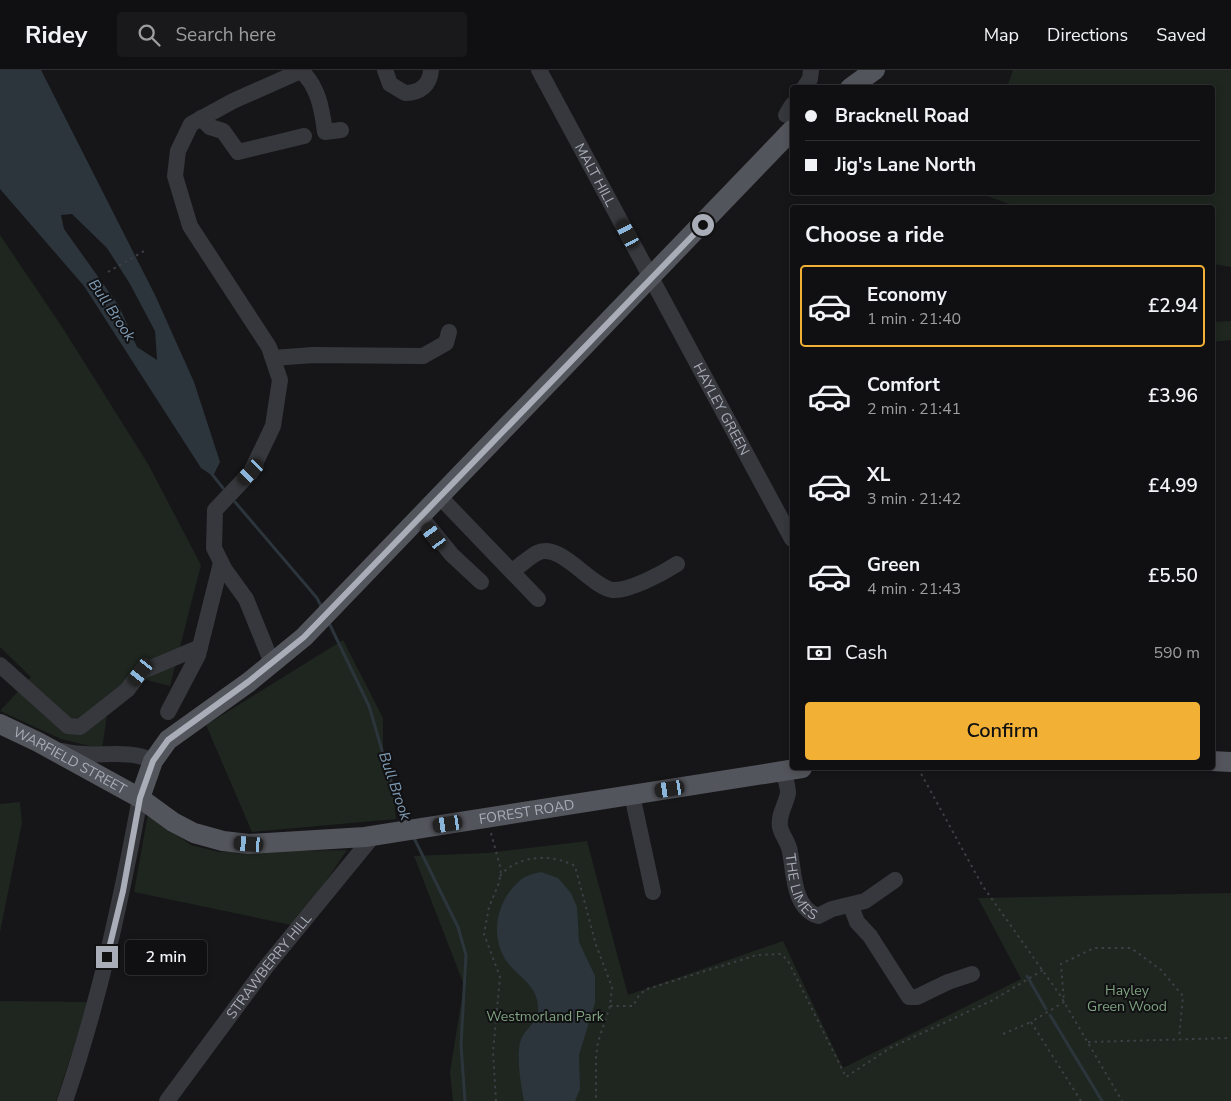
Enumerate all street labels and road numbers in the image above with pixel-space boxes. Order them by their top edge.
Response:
street label: MALT HILL [570,140,620,210]
street label: HAYLEY GREEN [689,359,754,459]
street label: WARFIELD STREET [10,723,130,799]
street label: FOREST ROAD [478,795,576,829]
street label: THE LIMES [780,852,821,925]
street label: STRAWBERRY HILL [222,909,316,1023]

